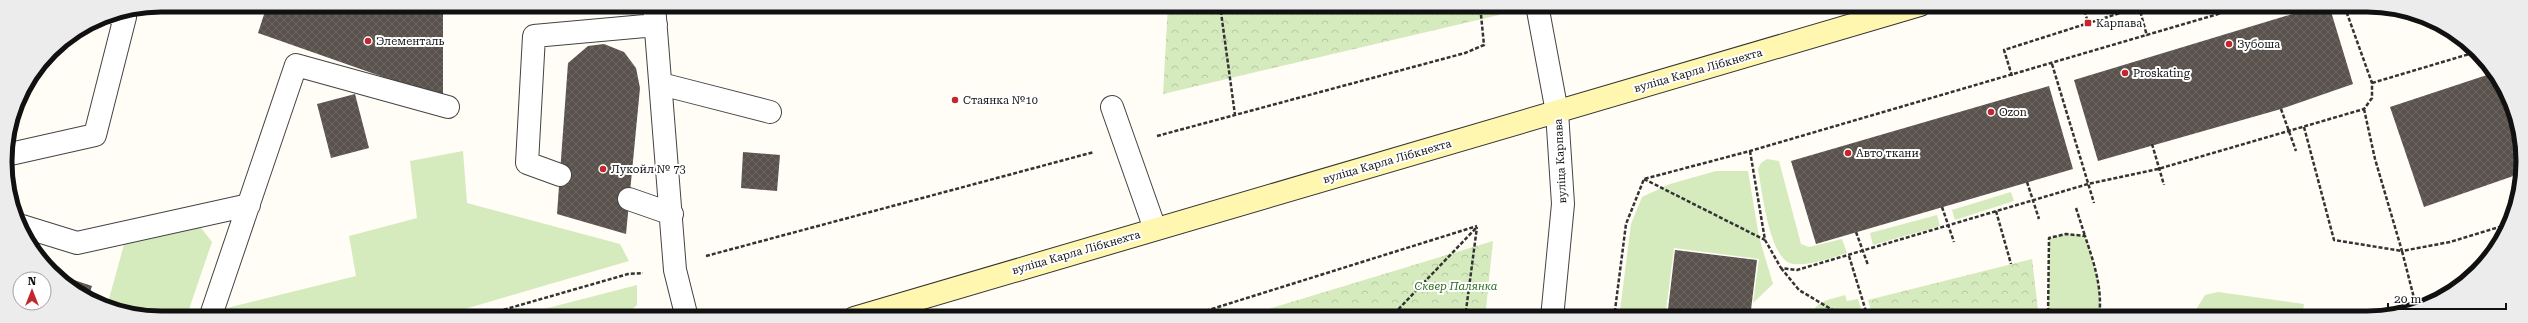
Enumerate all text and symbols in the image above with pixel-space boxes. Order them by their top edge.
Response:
place label: Карпава [2096,17,2142,30]
marker: Карпава [2083,18,2093,28]
place label: Элементаль [376,35,445,48]
marker: Элементаль [363,36,373,46]
place label: Зубоша [2237,38,2280,51]
marker: Зубоша [2224,39,2234,49]
street label: вуліца Карла Лібкнехта [1633,46,1764,95]
place label: Proskating [2133,67,2191,80]
marker: Proskating [2120,68,2130,78]
place label: Стаянка №10 [963,94,1038,107]
marker: Стаянка №10 [950,95,960,105]
place label: Ozon [1999,106,2027,119]
marker: Ozon [1986,107,1996,117]
street label: вуліца Карпава [1552,118,1569,204]
street label: вуліца Карла Лібкнехта [1322,137,1453,186]
place label: Авто ткани [1856,147,1919,160]
marker: Авто ткани [1843,148,1853,158]
place label: Лукойл № 73 [611,163,686,176]
marker: Лукойл № 73 [598,164,608,174]
street label: вуліца Карла Лібкнехта [1011,228,1142,277]
north arrow [12,271,52,311]
text: N [28,275,37,288]
park label: Сквер Палянка [1415,280,1498,293]
scale bar [2388,285,2506,311]
text: 20 m [2394,292,2421,306]

